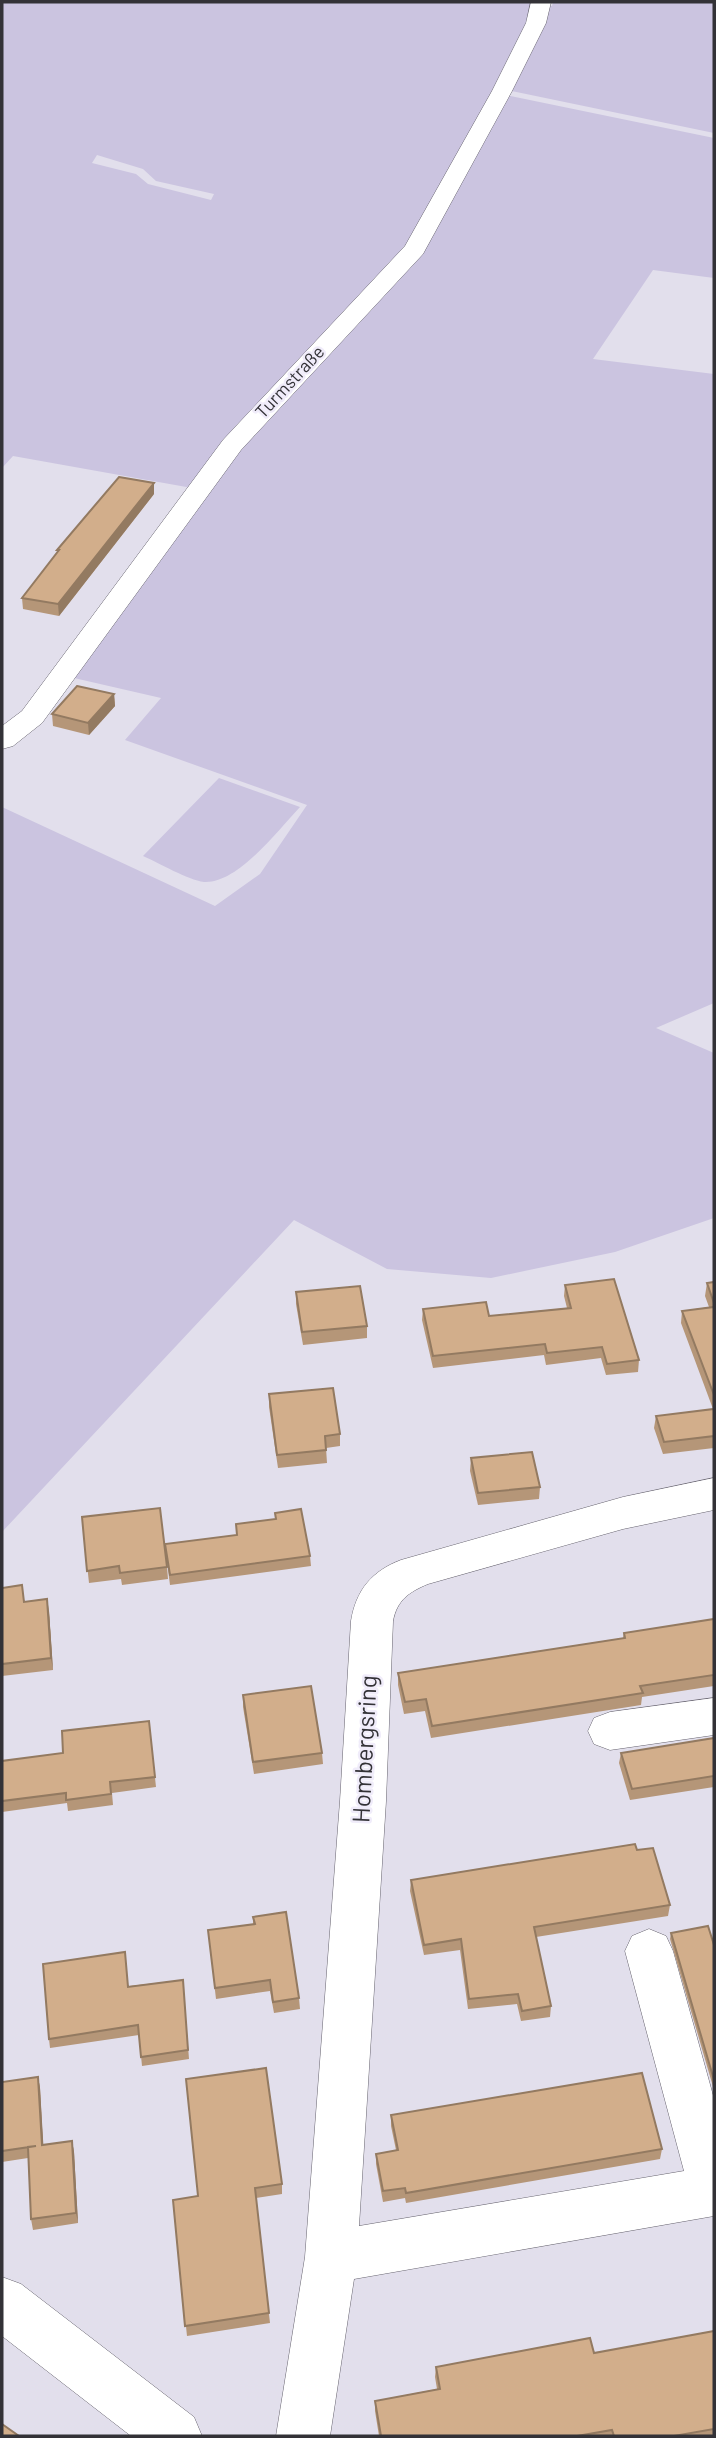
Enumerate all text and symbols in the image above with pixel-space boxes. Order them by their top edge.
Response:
street label: Turmstraße [250,341,328,422]
street label: Hombergsring [345,1674,382,1823]

